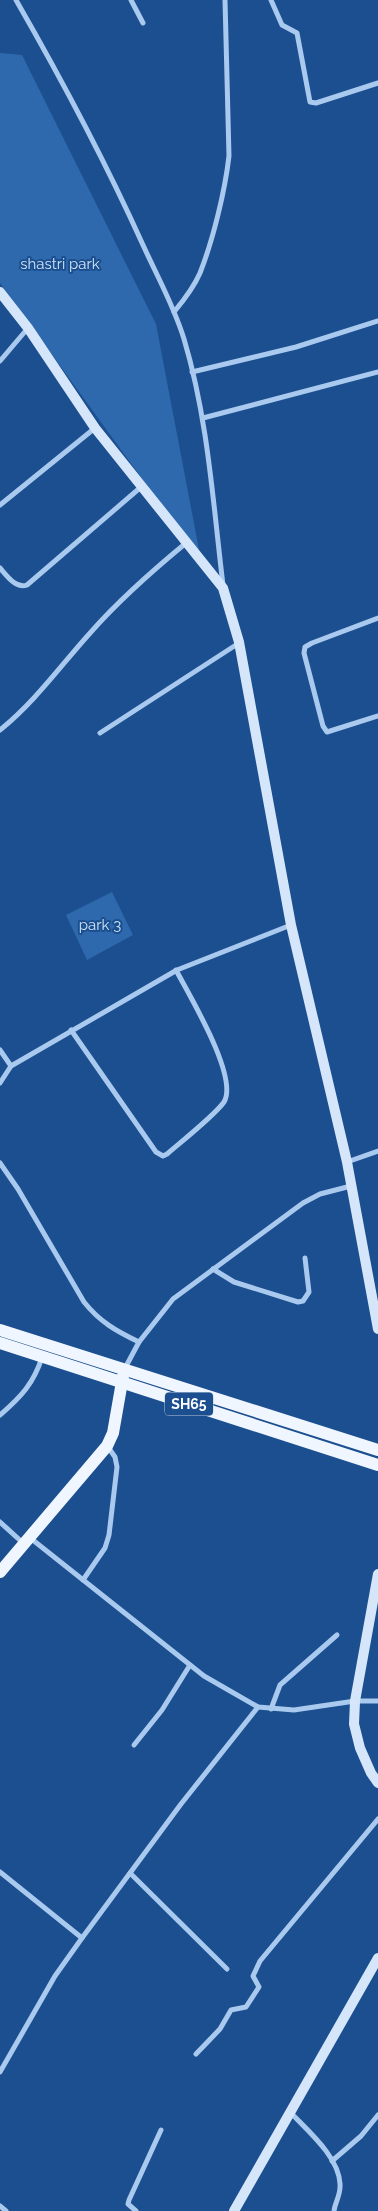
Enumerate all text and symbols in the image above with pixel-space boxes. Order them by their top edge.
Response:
park label: shastri park [20,255,100,273]
park label: park 3 [79,916,121,934]
road number: SH65 [165,1392,213,1416]

